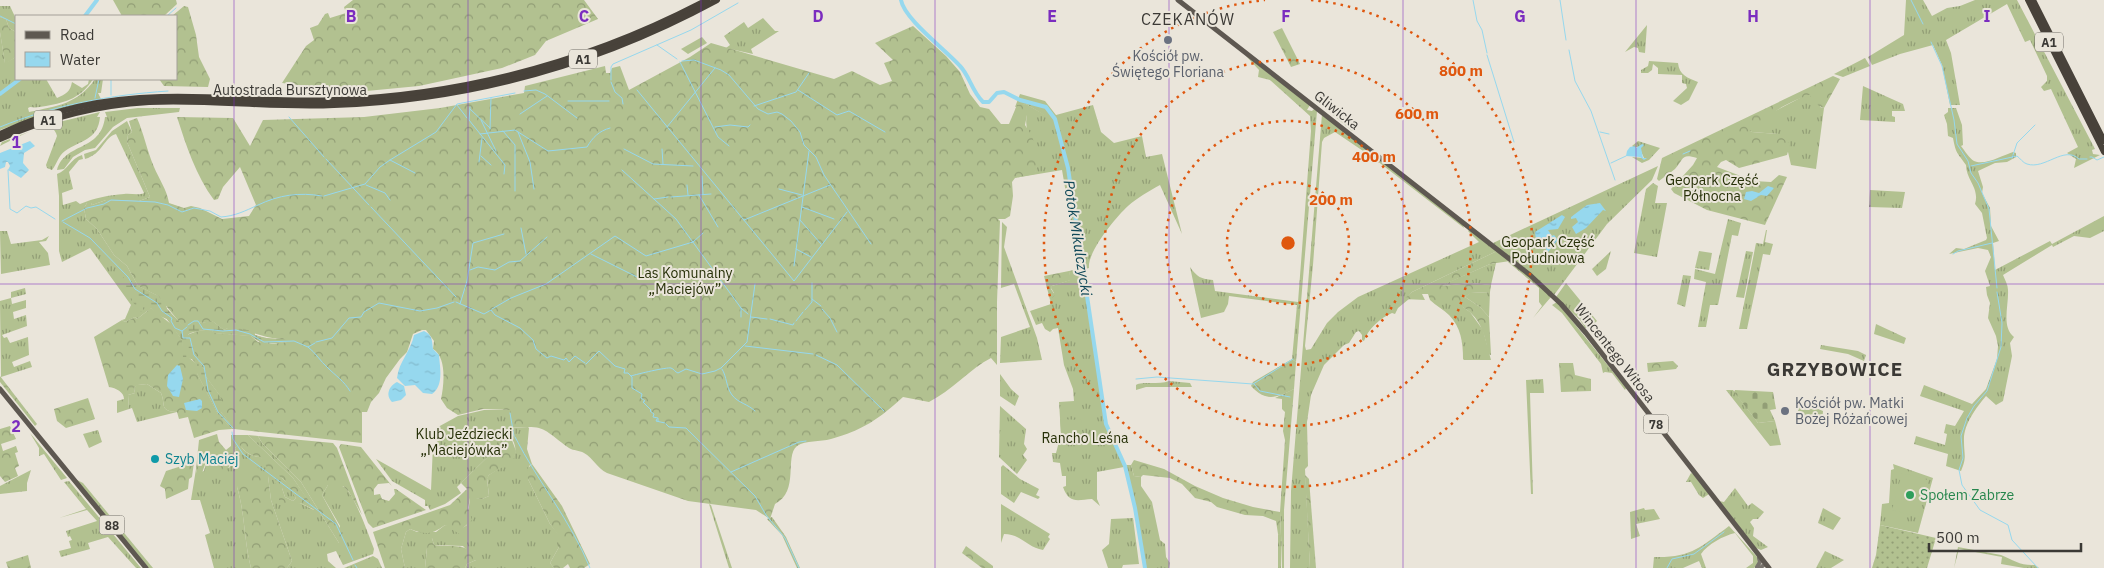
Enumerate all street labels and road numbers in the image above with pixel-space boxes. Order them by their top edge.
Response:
road number: A1 [2035,32,2063,52]
road number: A1 [569,50,597,68]
street label: Autostrada Bursztynowa [213,81,367,99]
street label: Gliwicka [1311,87,1364,134]
road number: A1 [34,110,62,130]
street label: Wincentego Witosa [1571,300,1660,406]
road number: 78 [1644,414,1668,434]
road number: 88 [100,516,124,534]

